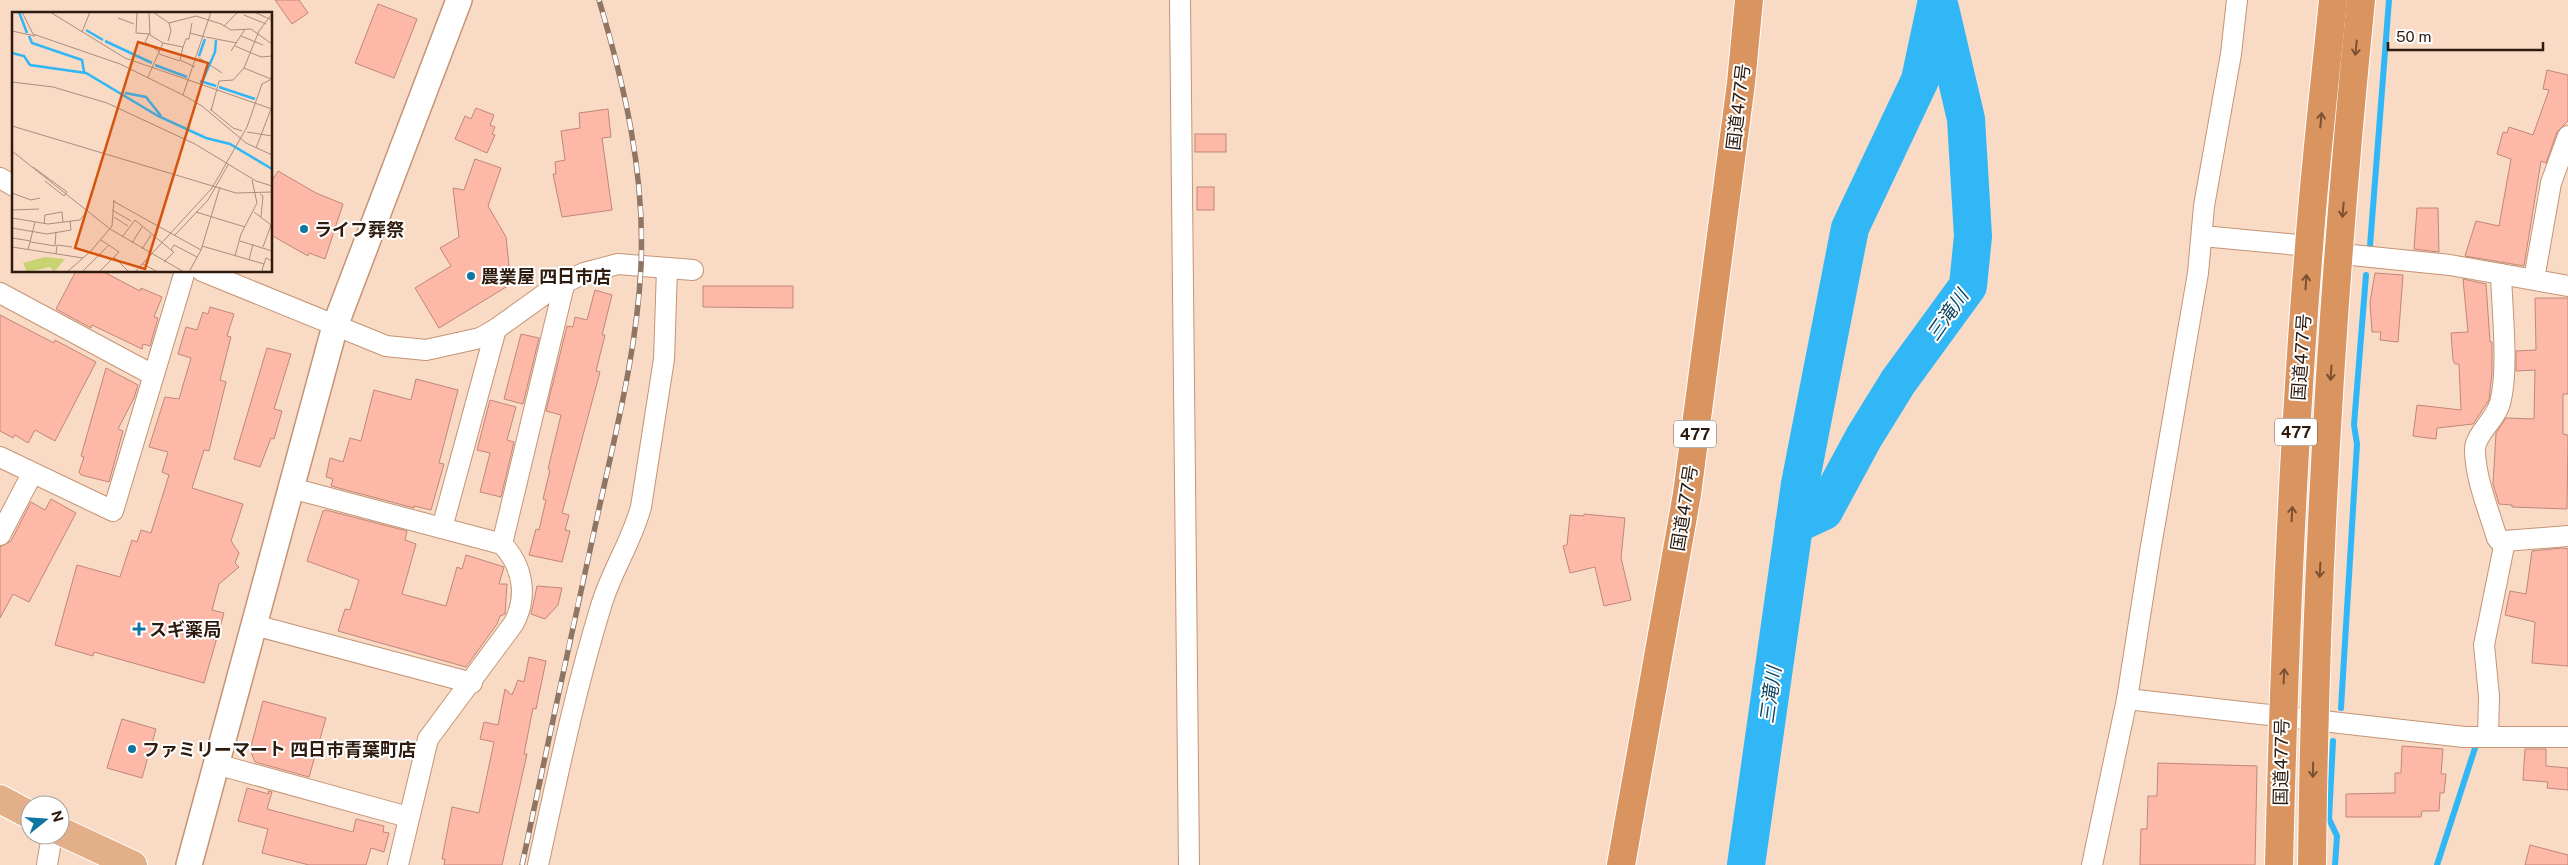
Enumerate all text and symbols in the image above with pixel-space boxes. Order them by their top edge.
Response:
inset map [12,12,272,272]
scale bar [2388,20,2543,52]
text: 50 m [2396,28,2431,45]
one-way arrow [2351,40,2361,56]
street label: 国道477号 [1722,62,1754,152]
one-way arrow [2316,112,2326,128]
one-way arrow [2338,202,2347,218]
place label: ライフ葬祭 [314,219,404,240]
marker: ライフ葬祭 [298,223,310,235]
place label: 農業屋 四日市店 [481,266,611,287]
marker: 農業屋 四日市店 [465,270,477,282]
one-way arrow [2302,274,2311,290]
water label: 三滝川 [1922,284,1974,345]
street label: 国道477号 [2287,313,2315,401]
one-way arrow [2327,364,2336,380]
road number: 477 [2275,418,2317,446]
road number: 477 [1674,420,1716,448]
street label: 国道477号 [1667,463,1701,553]
one-way arrow [2287,506,2296,522]
one-way arrow [2316,561,2325,577]
place label: スギ薬局 [149,619,221,640]
marker: スギ薬局 [133,623,145,635]
water label: 三滝川 [1755,663,1785,725]
one-way arrow [2279,669,2289,685]
street label: 国道477号 [2270,718,2292,806]
place label: ファミリーマート 四日市青葉町店 [142,739,416,760]
marker: ファミリーマート 四日市青葉町店 [126,743,138,755]
one-way arrow [2308,761,2318,777]
north arrow [20,795,70,845]
text: N [48,809,67,824]

